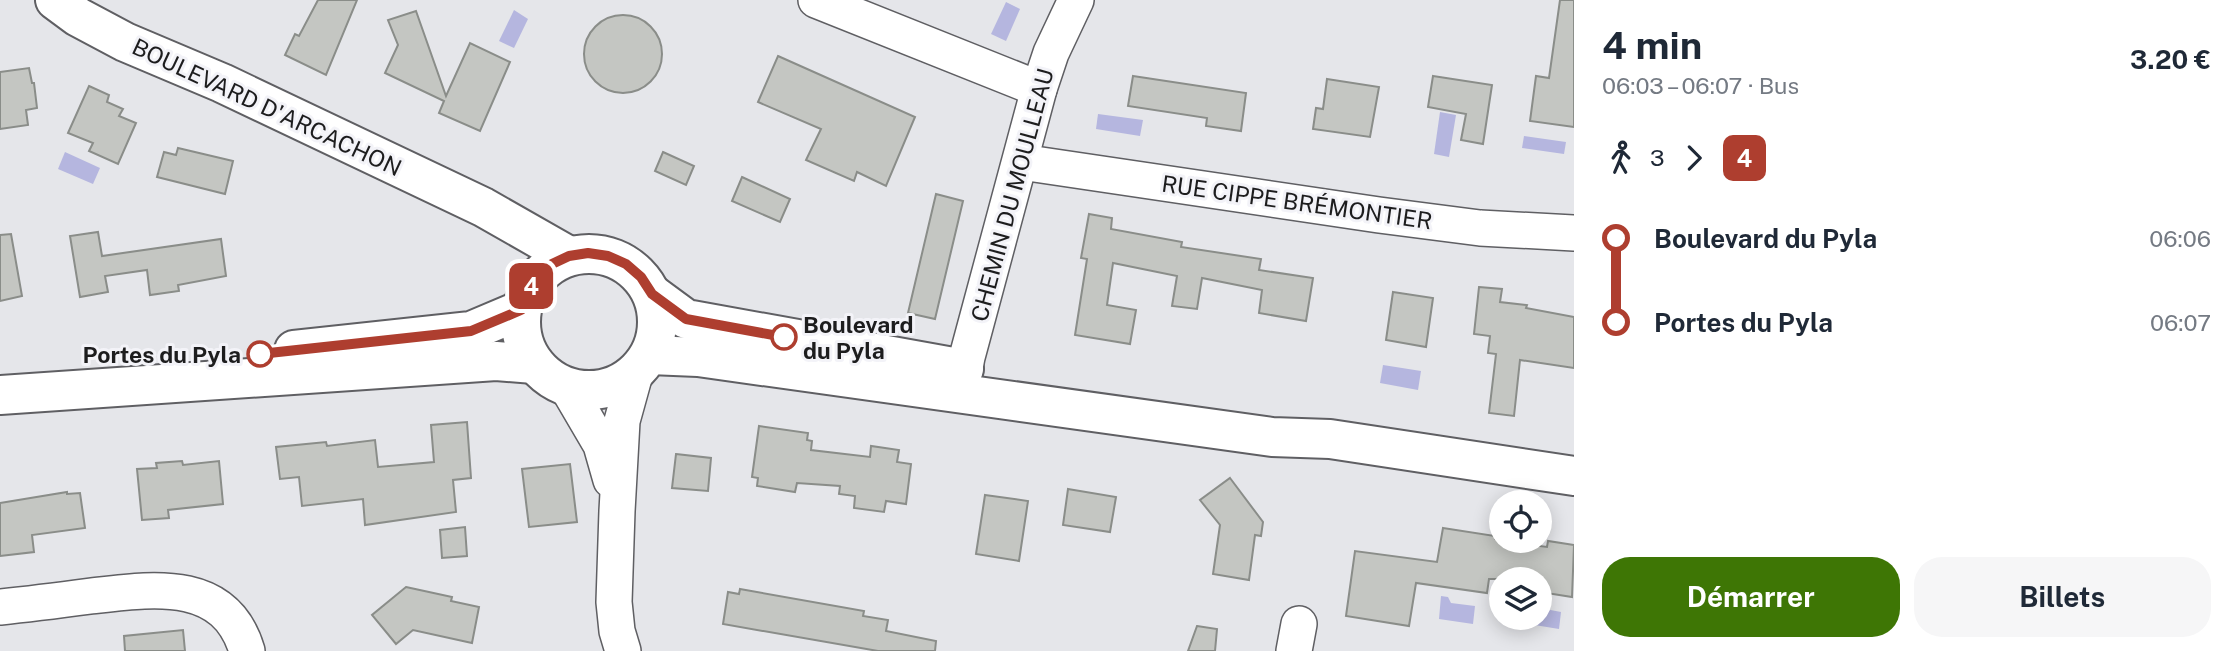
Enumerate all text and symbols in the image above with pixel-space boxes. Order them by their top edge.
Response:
text: 4 min [1602,23,1702,68]
street label: BOULEVARD D'ARCACHON [128,33,406,181]
text: 3.20 € [2130,44,2211,75]
street label: CHEMIN DU MOULLEAU [965,66,1059,324]
text: 06:03 – 06:07 · Bus [1602,72,1799,99]
icon: walk [1602,139,1640,177]
icon: forward [1675,139,1713,177]
text: 3 [1650,144,1665,171]
text: 4 [1737,144,1752,172]
street label: RUE CIPPE BRÉMONTIER [1160,170,1434,234]
text: Boulevard du Pyla [1654,223,1877,254]
text: 06:06 [2149,225,2211,252]
line badge: 4 [508,263,554,309]
text: 4 [523,272,539,300]
text: Portes du Pyla [1654,307,1833,338]
text: 06:07 [2150,309,2211,336]
place label: Boulevard du Pyla [803,311,914,364]
marker: Boulevard du Pyla [771,324,797,350]
place label: Portes du Pyla [83,341,241,368]
marker: Portes du Pyla [247,341,273,367]
map controls [1489,490,1552,630]
button: locate [1489,490,1552,553]
button: Démarrer [1602,557,1900,637]
button: Billets [1914,557,2211,637]
button: layers [1489,567,1552,630]

